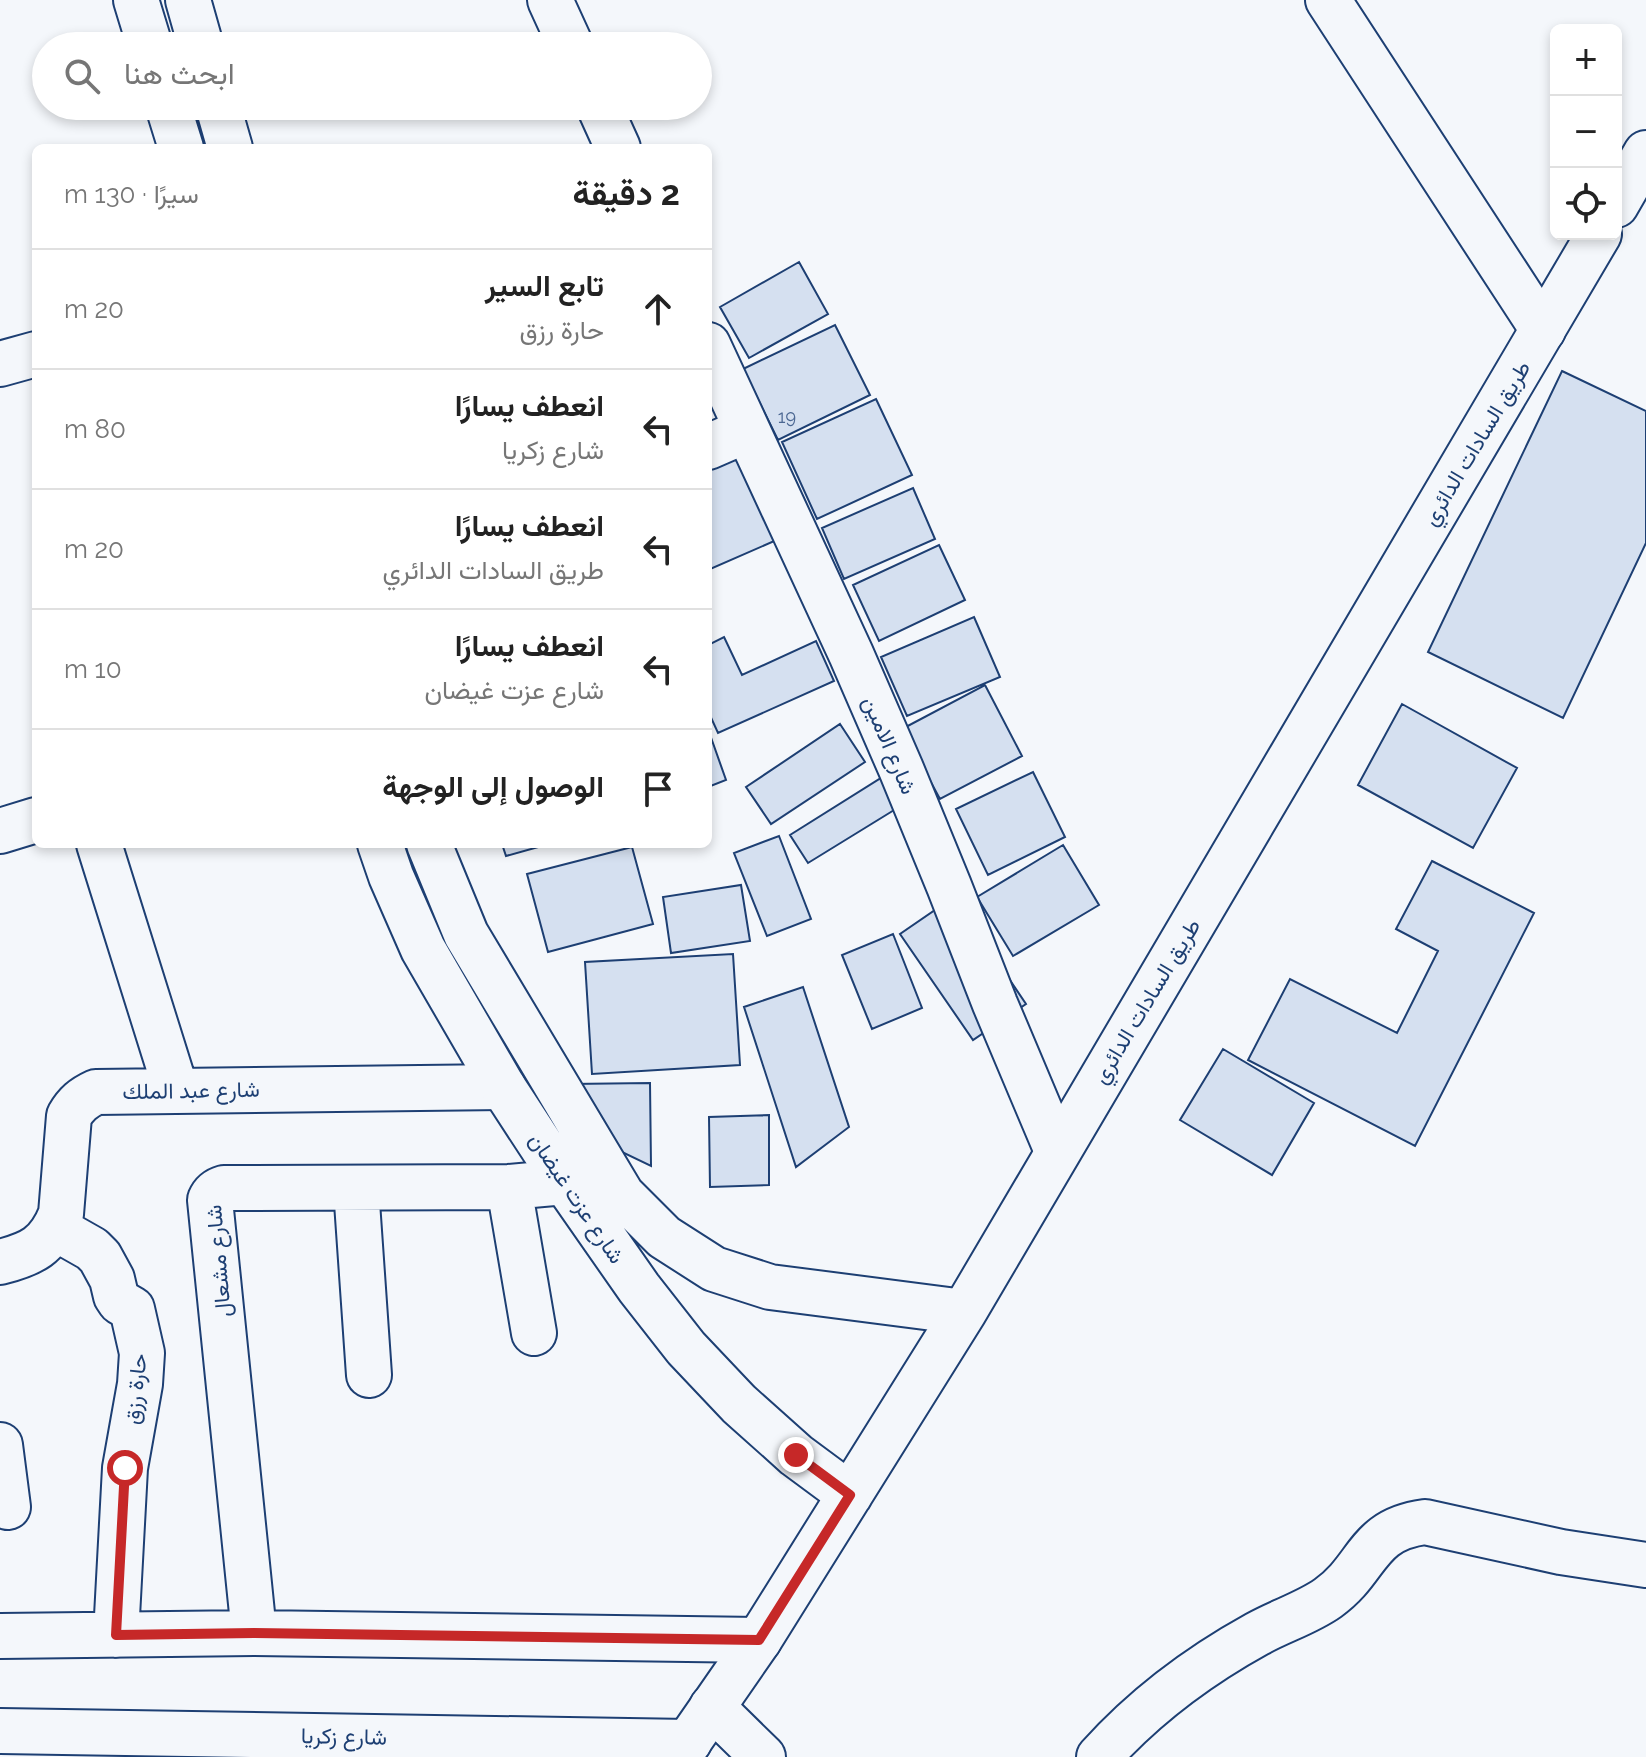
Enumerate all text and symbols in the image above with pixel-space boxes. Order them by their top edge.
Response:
map controls [1550,24,1622,240]
button: + [1550,24,1622,96]
search box [32,32,712,120]
icon: search [60,54,104,98]
text: ابحث هنا [124,56,235,91]
button: − [1550,96,1622,168]
button: locate [1550,168,1622,240]
text: 2 دقيقة [572,173,680,213]
text: سيرًا · 130 m [64,179,199,209]
text: تابع السير [485,268,604,303]
icon: ahead [636,287,680,331]
text: 20 m [64,294,124,324]
text: حارة رزق [520,315,604,345]
street label: طريق السادات الدائري [1417,356,1541,533]
text: انعطف يسارًا [455,388,604,423]
house number: 19 [778,406,796,427]
icon: left [636,407,680,451]
text: 80 m [64,414,126,444]
text: شارع زكريا [502,435,604,465]
text: انعطف يسارًا [455,508,604,543]
icon: left [636,527,680,571]
text: 20 m [64,534,124,564]
text: طريق السادات الدائري [382,555,604,585]
text: انعطف يسارًا [455,628,604,663]
icon: left [636,647,680,691]
text: 10 m [64,654,122,684]
text: شارع عزت غيضان [424,675,604,705]
street label: شارع الامين [856,692,922,799]
icon: arrive [636,767,680,811]
text: الوصول إلى الوجهة [382,769,604,804]
street label: طريق السادات الدائري [1087,914,1211,1091]
street label: شارع عبد الملك [122,1076,260,1106]
street label: شارع عزت غيضان [522,1128,630,1269]
street label: شارع مشعال [200,1204,238,1318]
street label: حارة رزق [118,1352,153,1426]
route end [778,1437,814,1473]
route start [107,1450,143,1486]
street label: شارع زكريا [301,1722,387,1752]

